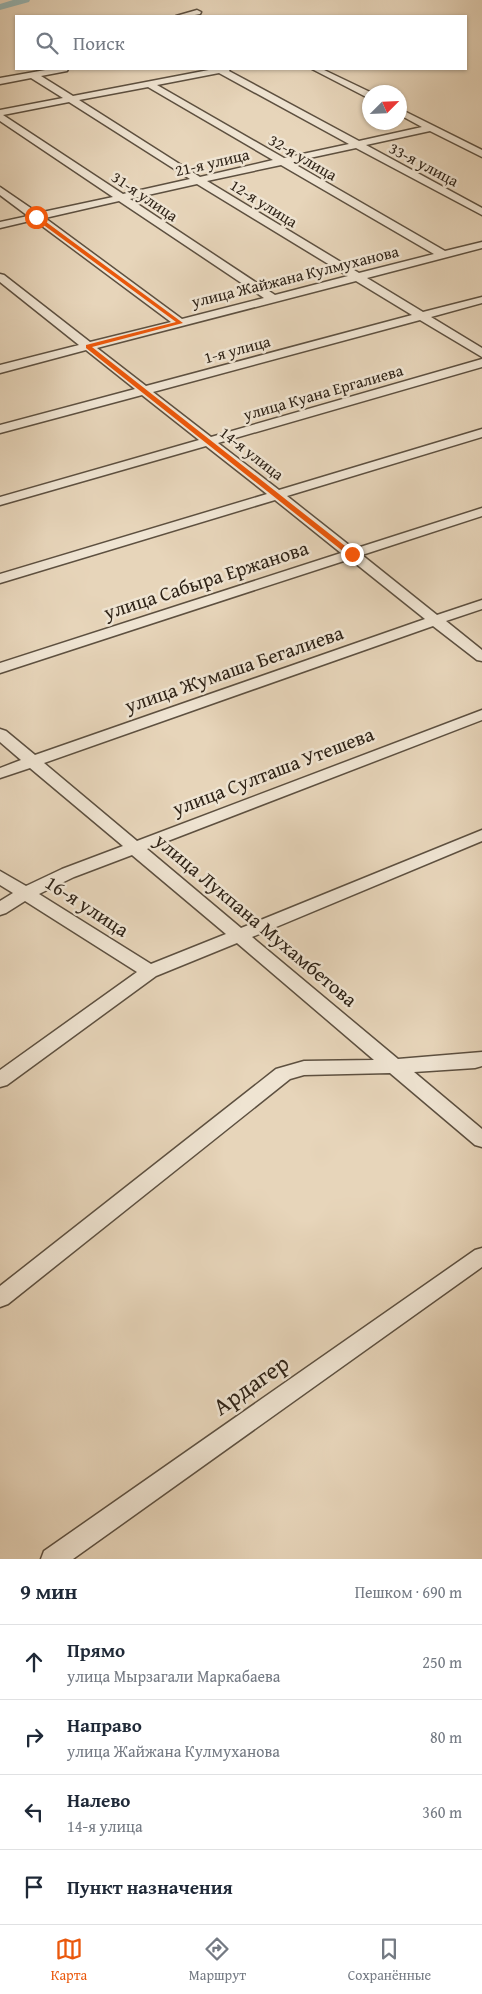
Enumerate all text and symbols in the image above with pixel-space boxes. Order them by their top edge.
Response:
search box [15,15,467,70]
icon: search [33,29,61,57]
text: Поиск [73,29,125,57]
north arrow [362,85,407,130]
street label: 32-я улица [264,128,342,187]
street label: 33-я улица [385,136,463,193]
street label: 21-я улица [172,142,252,182]
street label: 31-я улица [107,165,183,227]
street label: 12-я улица [226,173,303,233]
route start [25,206,48,229]
street label: улица Жайжана Кулмуханова [188,239,402,314]
street label: 1-я улица [201,329,273,369]
street label: улица Куана Ергалиева [239,358,406,427]
street label: 14-я улица [215,420,290,486]
street label: улица Сабыра Ержанова [99,533,312,627]
route end [341,543,364,566]
street label: улица Жумаша Бегалиева [120,617,347,720]
street label: улица Султаша Утешева [167,719,378,823]
street label: улица Лукпана Мухамбетова [148,825,364,1014]
street label: 16-я улица [40,868,135,944]
street label: Ардагер [205,1345,296,1424]
text: 9 мин [20,1576,77,1607]
text: Пешком · 690 m [355,1580,462,1604]
text: Прямо [67,1636,125,1664]
icon: ahead [20,1648,48,1676]
text: 250 m [422,1650,462,1674]
text: улица Мырзагали Маркабаева [67,1664,280,1688]
text: Направо [67,1711,142,1739]
icon: right [20,1723,48,1751]
text: 80 m [430,1725,462,1749]
text: улица Жайжана Кулмуханова [67,1739,280,1763]
text: Налево [67,1786,130,1814]
icon: left [20,1798,48,1826]
text: 360 m [422,1800,462,1824]
text: 14-я улица [67,1814,143,1838]
icon: arrive [20,1873,48,1901]
text: Пункт назначения [67,1873,233,1901]
tab: Карта [51,1935,87,1985]
tab: Маршрут [189,1935,246,1985]
tab: Сохранённые [348,1935,431,1985]

